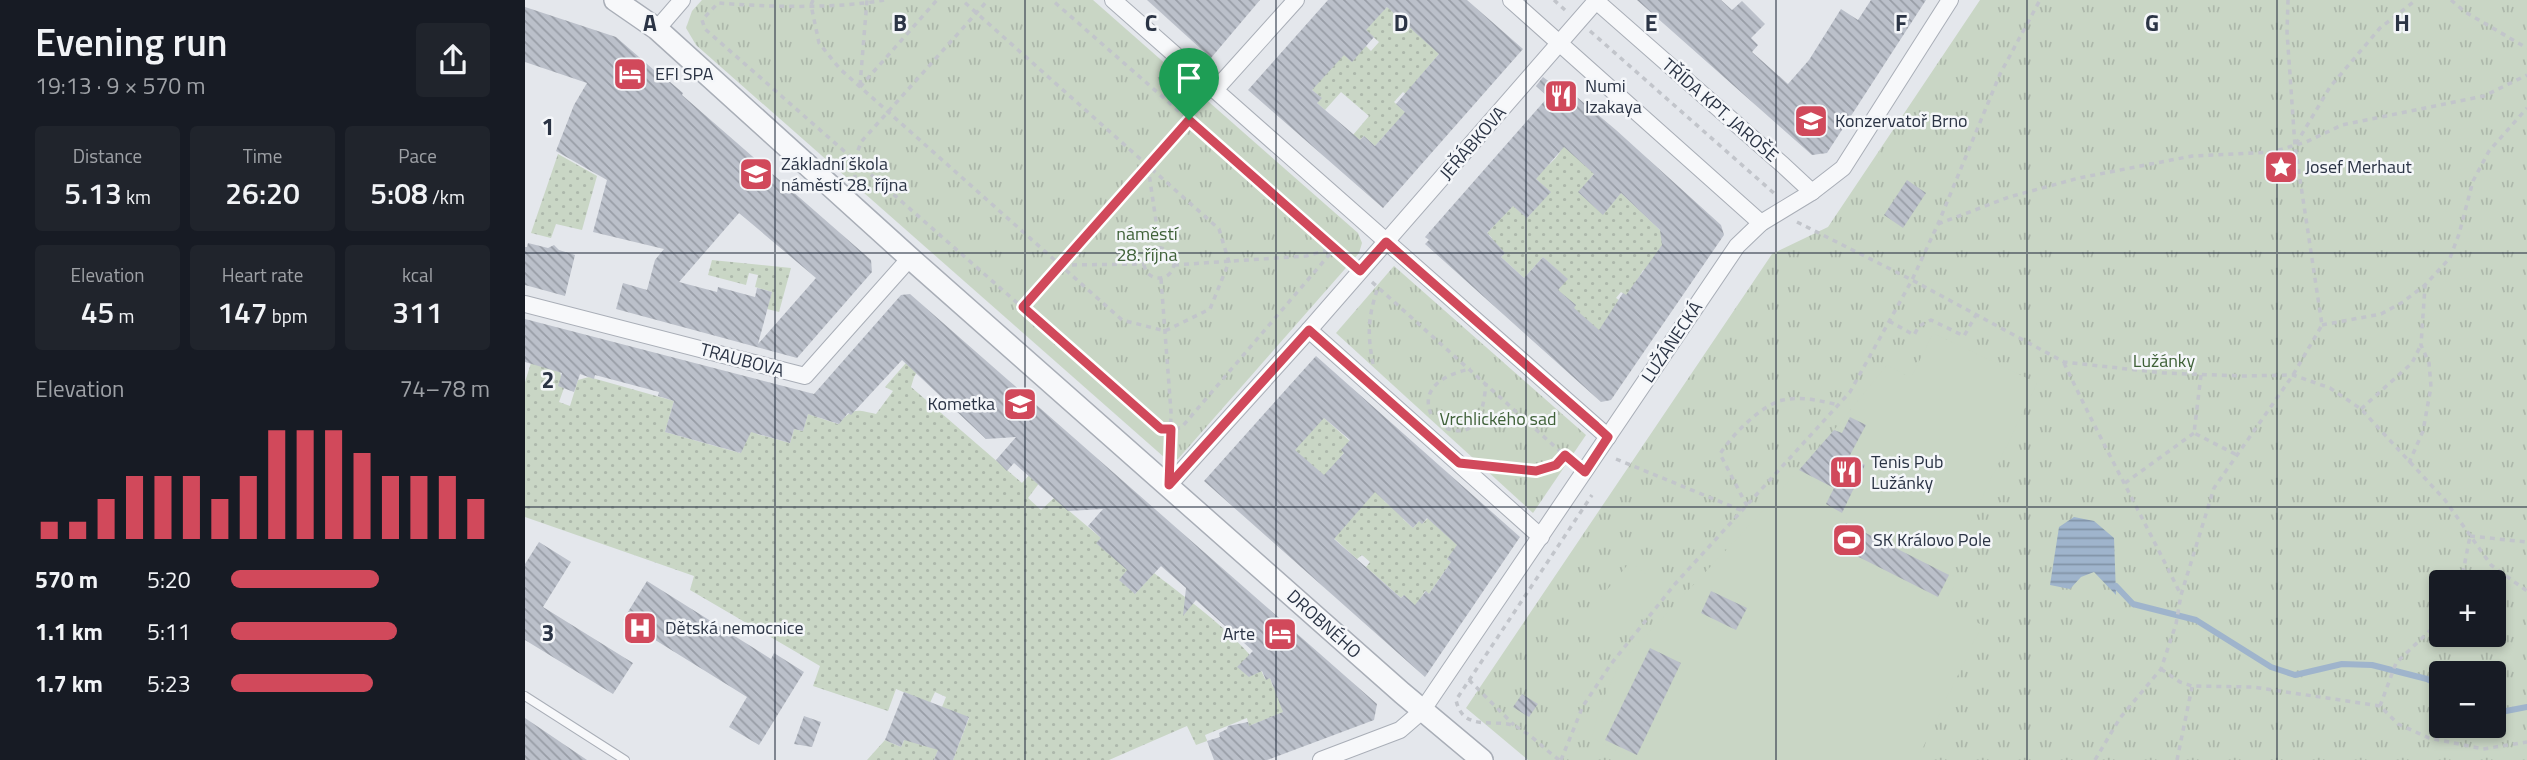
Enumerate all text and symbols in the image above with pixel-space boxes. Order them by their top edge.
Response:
text: A [643,5,657,40]
text: B [893,5,907,40]
text: C [1145,5,1157,40]
text: D [1394,5,1408,40]
text: E [1645,5,1657,40]
text: F [1895,5,1907,40]
text: G [2145,5,2159,40]
text: H [2394,5,2410,40]
text: Evening run [35,13,228,71]
button: share [416,23,490,97]
pin [1159,48,1219,120]
street label: TŘÍDA KPT. JAROŠE [1656,51,1785,168]
hotel icon: EFI SPA [611,55,649,93]
icon: arrive [1170,59,1208,97]
place label: EFI SPA [655,60,714,87]
text: 19:13 · 9 × 570 m [35,68,205,103]
place label: Numi Izakaya [1585,72,1642,120]
restaurant icon: Numi Izakaya [1542,77,1580,115]
street label: JEŘÁBKOVA [1433,100,1513,186]
school or university icon: Konzervatoř Brno [1792,102,1830,140]
place label: Konzervatoř Brno [1835,107,1968,134]
text: 1 [542,109,554,144]
text: Distance [73,141,142,170]
text: Time [243,141,282,170]
text: Pace [398,141,437,170]
place icon: Josef Merhaut [2262,148,2300,186]
place label: Základní škola náměstí 28. října [781,150,907,198]
place label: Josef Merhaut [2305,153,2413,180]
school or university icon: Základní škola náměstí 28. října [737,155,775,193]
text: 5.13 [64,170,122,216]
text: 26:20 [225,170,300,216]
text: 5:08 [370,170,428,216]
text: km [122,182,151,211]
text: /km [428,182,465,211]
park label: náměstí 28. října [1116,220,1180,268]
text: Elevation [71,260,144,289]
text: Heart rate [222,260,303,289]
text: kcal [402,260,433,289]
text: 45 [81,289,114,335]
text: 147 [217,289,268,335]
text: 311 [392,289,443,335]
street label: LUŽÁNECKÁ [1634,295,1709,388]
text: m [114,301,134,330]
text: bpm [268,301,308,330]
street label: TRAUBOVA [697,335,787,384]
park label: Lužánky [2133,347,2195,374]
text: 2 [542,362,554,397]
text: Elevation [35,371,124,406]
text: 74–78 m [400,371,490,406]
school or university icon: Kometka [1001,385,1039,423]
place label: Kometka [928,390,995,417]
park label: Vrchlického sad [1439,405,1557,432]
place label: Tenis Pub Lužánky [1871,448,1944,496]
restaurant icon: Tenis Pub Lužánky [1827,453,1865,491]
sports icon: SK Královo Pole [1830,521,1868,559]
place label: SK Královo Pole [1873,526,1991,553]
text: 570 m [35,562,98,597]
text: 5:20 [147,562,191,597]
map controls [2429,570,2506,738]
button: + [2429,570,2506,647]
street label: DROBNÉHO [1281,583,1367,664]
hospital icon: Dětská nemocnice [621,609,659,647]
text: 1.1 km [35,614,103,649]
text: 5:11 [147,614,191,649]
place label: Dětská nemocnice [665,614,803,641]
text: 3 [542,615,554,650]
hotel icon: Arte [1261,615,1299,653]
place label: Arte [1223,620,1255,647]
button: − [2429,661,2506,738]
text: 1.7 km [35,666,103,701]
text: 5:23 [147,666,191,701]

